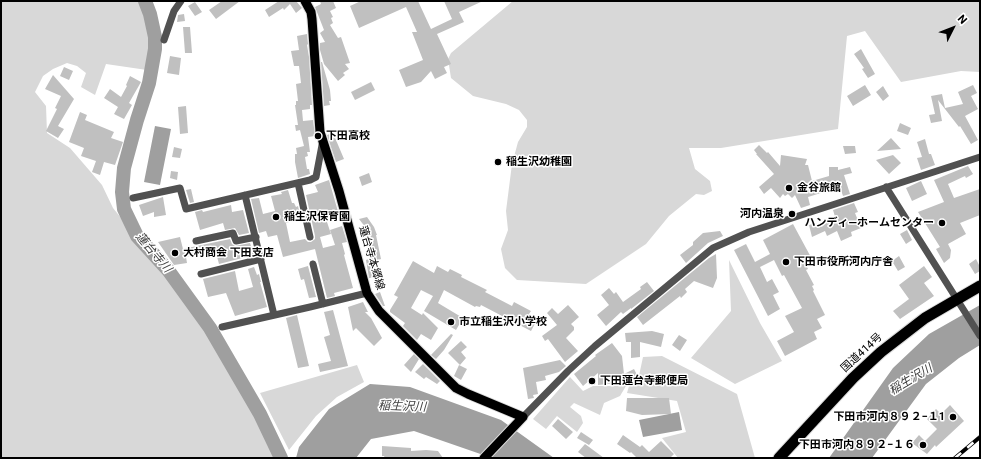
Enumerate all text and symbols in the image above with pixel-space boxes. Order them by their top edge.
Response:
north arrow [933,8,973,48]
text: N [955,12,970,27]
place label: 下田高校 [326,129,370,143]
marker: 下田高校 [313,131,323,141]
place label: 稲生沢幼稚園 [506,155,572,169]
marker: 稲生沢幼稚園 [493,157,503,167]
place label: 金谷旅館 [797,181,841,195]
marker: 金谷旅館 [784,183,794,193]
place label: 河内温泉 [740,207,784,221]
marker: 河内温泉 [787,209,797,219]
place label: 稲生沢保育園 [284,210,350,224]
marker: 稲生沢保育園 [271,212,281,222]
place label: ハンディ―ホームセンター [805,216,934,230]
marker: ハンディ―ホームセンター [937,218,947,228]
street label: 蓮台寺本郷線 [356,224,386,292]
water label: 蓮台寺川 [132,230,174,276]
place label: 大村商会 下田支店 [183,246,274,260]
marker: 大村商会 下田支店 [170,248,180,258]
place label: 下田市役所河内庁舎 [794,255,893,269]
marker: 下田市役所河内庁舎 [781,257,791,267]
place label: 市立稲生沢小学校 [459,315,547,329]
marker: 市立稲生沢小学校 [446,317,456,327]
street label: 国道414号 [839,331,885,375]
water label: 稲生沢川 [887,361,935,399]
place label: 下田蓮台寺郵便局 [600,374,688,388]
marker: 下田蓮台寺郵便局 [587,376,597,386]
water label: 稲生沢川 [378,399,426,415]
place label: 下田市河内８９２−１1 [834,410,945,424]
marker: 下田市河内８９２−１1 [948,412,958,422]
place label: 下田市河内８９２−１６ [799,438,915,452]
marker: 下田市河内８９２−１６ [918,440,928,450]

